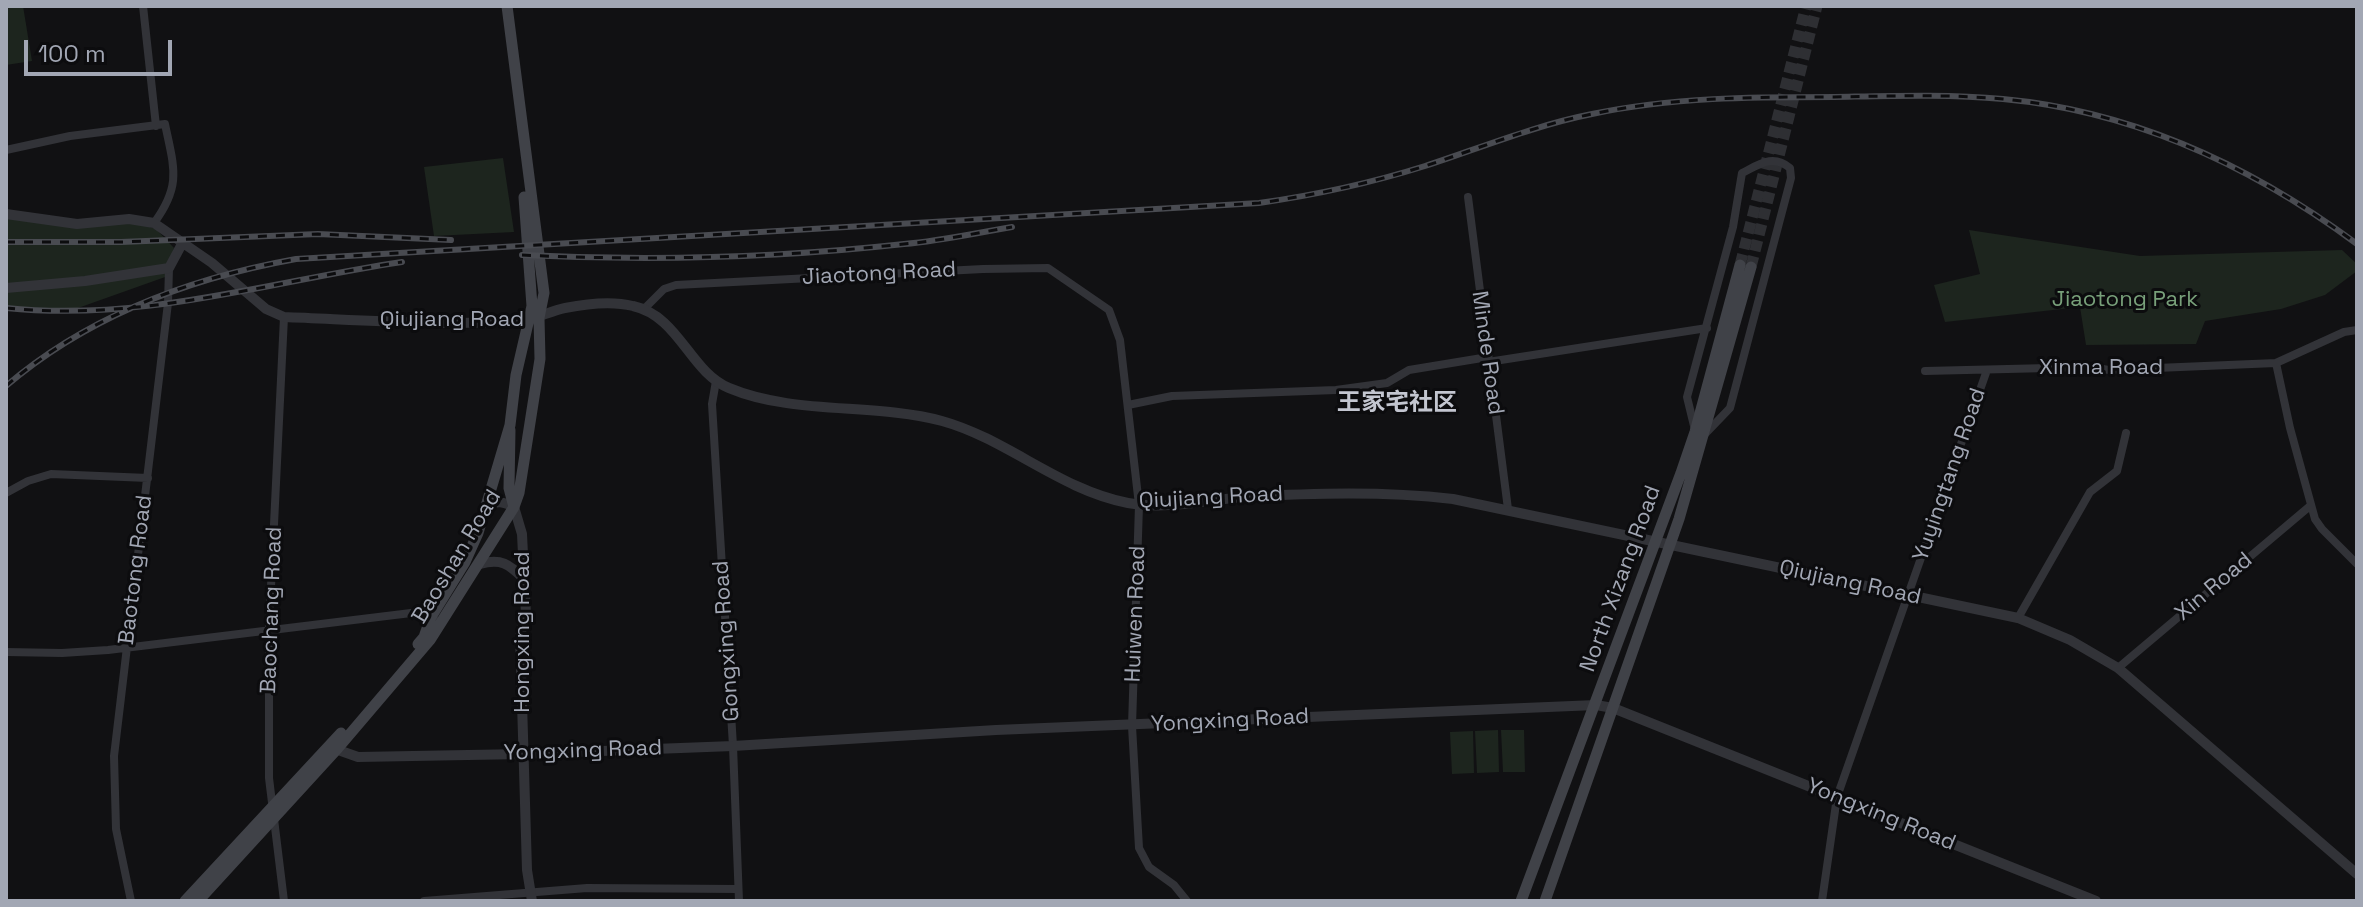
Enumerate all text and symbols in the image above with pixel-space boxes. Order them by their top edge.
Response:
scale bar [28,24,176,74]
text: 100 m [38,38,106,69]
street label: Jiaotong Road [801,257,957,291]
park label: Jiaotong Park [2052,287,2198,313]
street label: Minde Road [1465,289,1509,417]
street label: Qiujiang Road [380,307,524,333]
street label: Xinma Road [2039,355,2163,381]
street label: Yuyingtang Road [1908,385,1992,565]
district label: 王家宅社区 [1337,389,1457,417]
street label: Qiujiang Road [1138,481,1284,515]
street label: North Xizang Road [1575,482,1667,676]
street label: Baoshan Road [407,485,507,629]
street label: Baotong Road [114,494,158,646]
street label: Baochang Road [256,526,288,694]
street label: Huiwen Road [1120,545,1152,683]
street label: Xin Road [2170,547,2258,627]
street label: Hongxing Road [510,551,536,713]
street label: Qiujiang Road [1777,555,1923,611]
street label: Gongxing Road [708,560,746,722]
street label: Yongxing Road [1150,704,1310,738]
street label: Yongxing Road [503,735,663,767]
street label: Yongxing Road [1803,773,1959,857]

